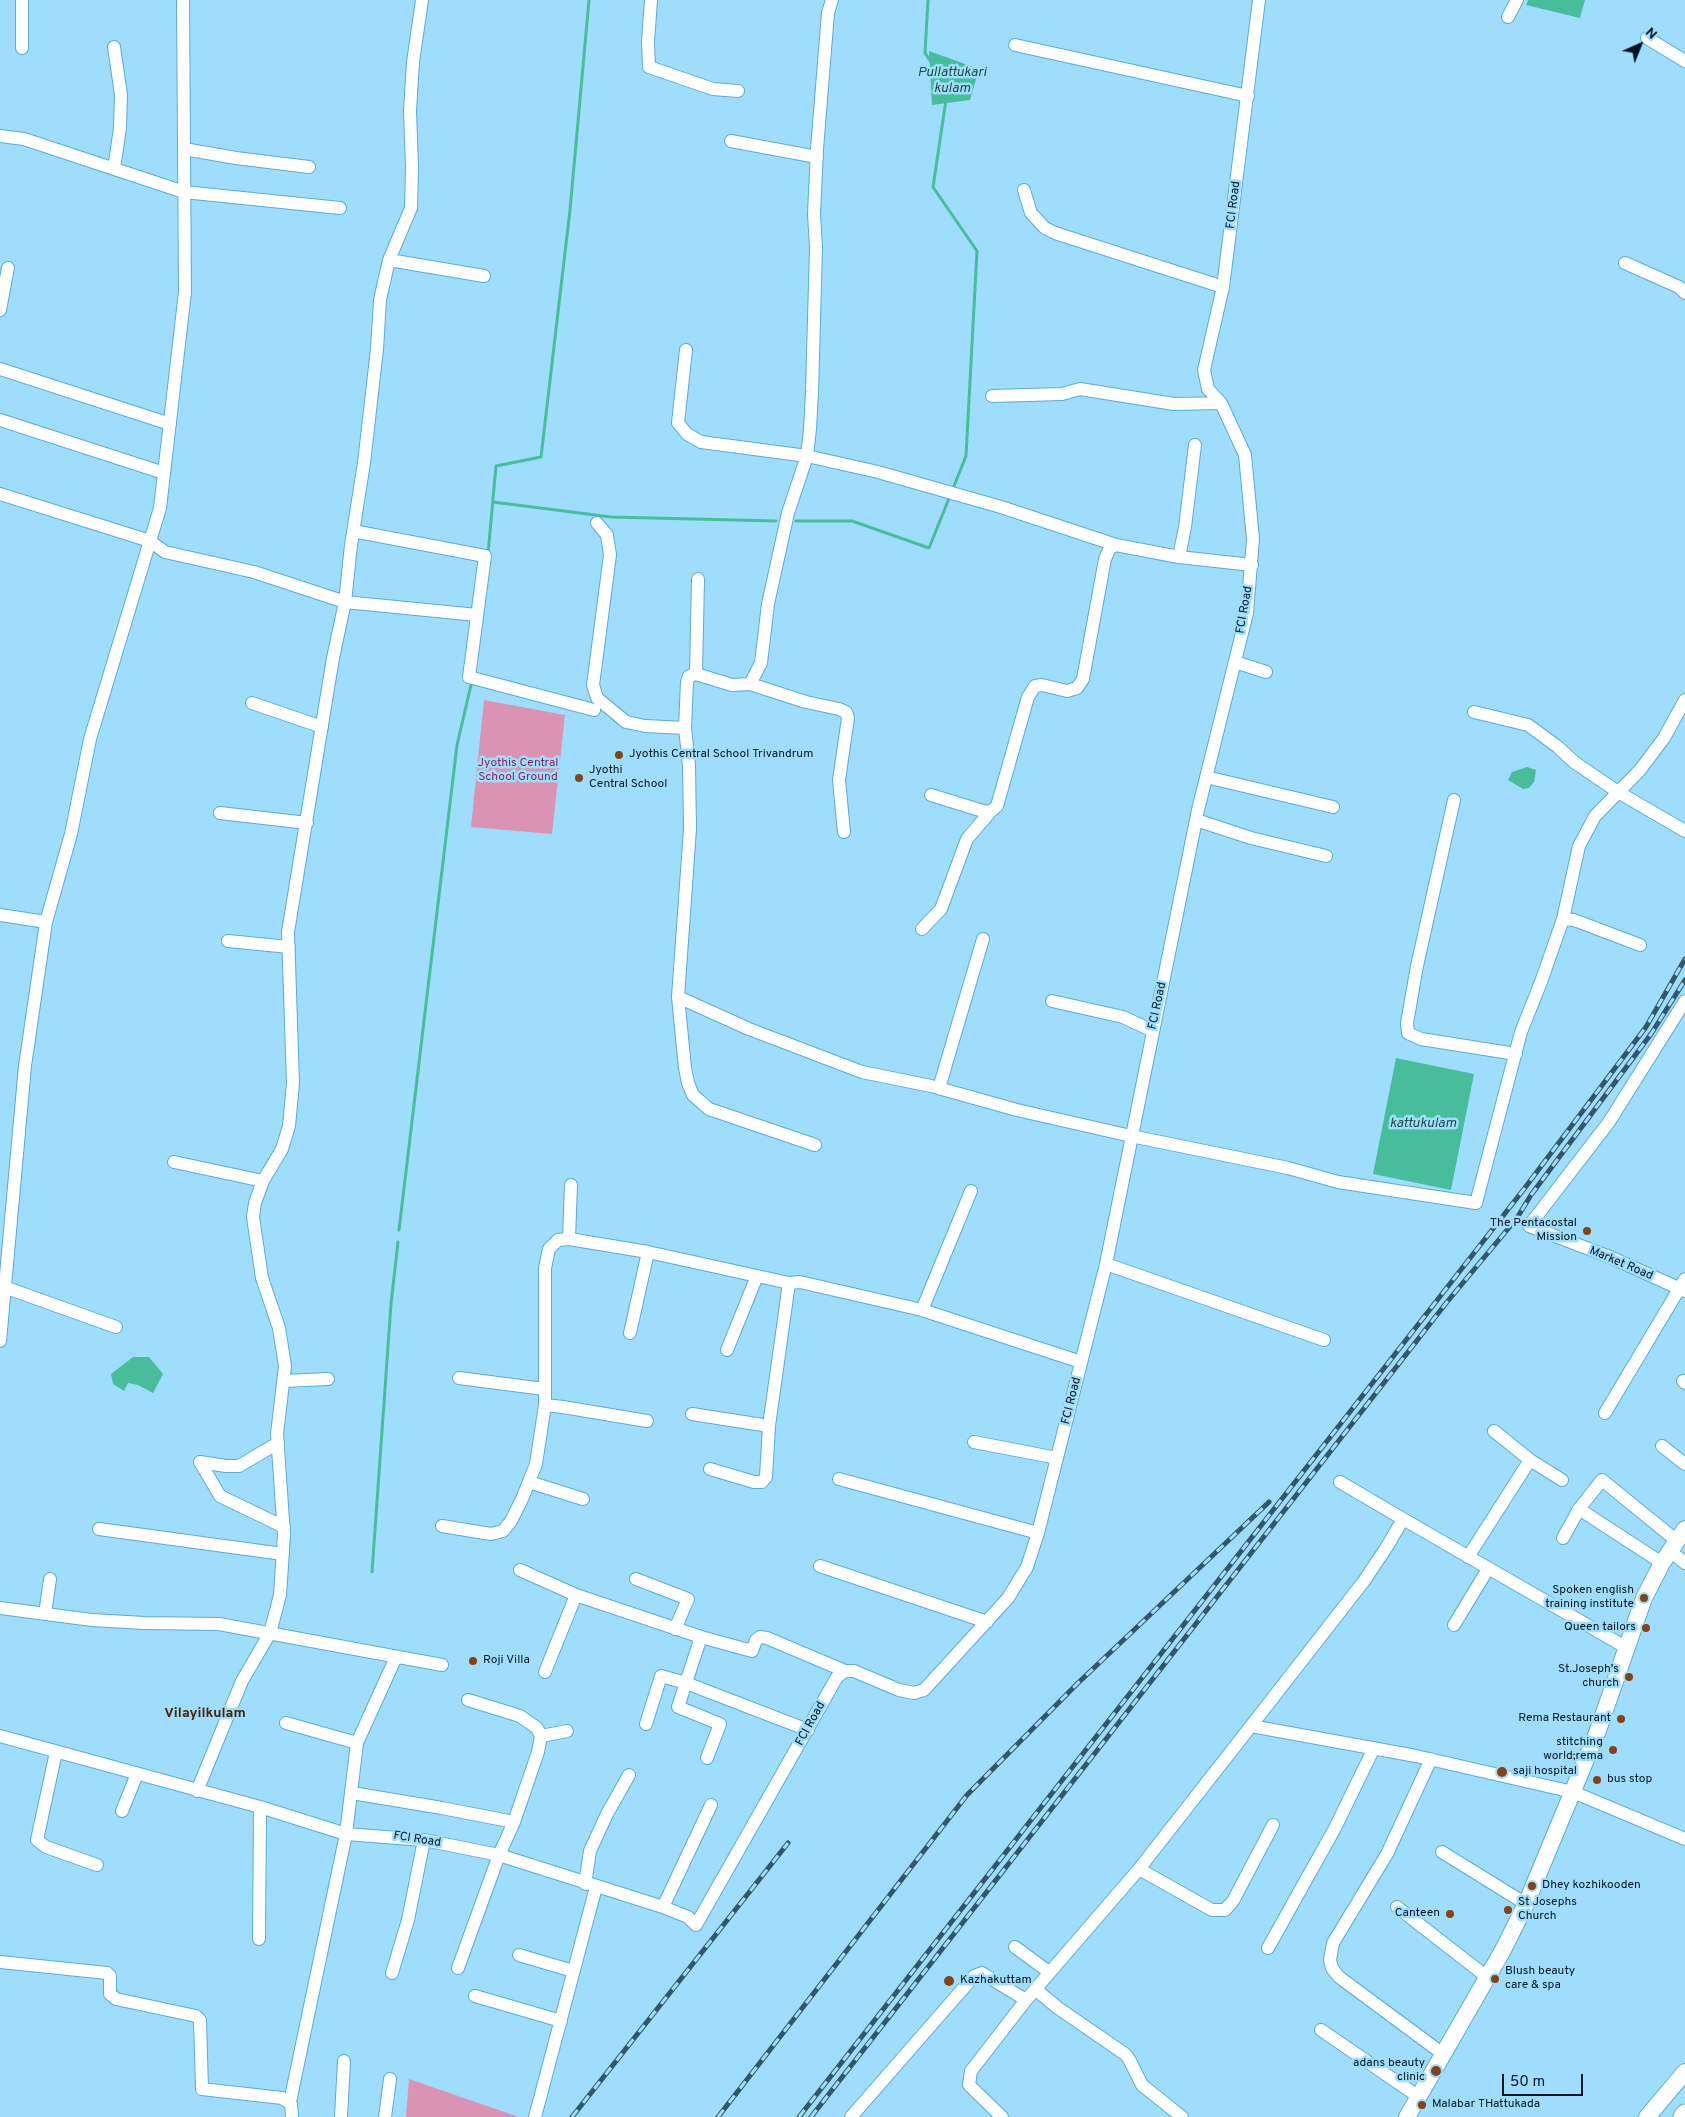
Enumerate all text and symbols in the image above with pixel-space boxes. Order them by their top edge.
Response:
north arrow [1615,20,1665,70]
text: N [1641,24,1660,43]
water label: Pullattukari kulam [917,65,987,98]
street label: FCI Road [1224,180,1244,230]
street label: FCI Road [1234,585,1256,635]
place label: Jyothis Central School Trivandrum [629,748,813,762]
marker: Jyothis Central School Trivandrum [613,749,625,761]
park label: Jyothis Central School Ground [478,757,558,785]
place label: Jyothi Central School [589,764,667,792]
marker: Jyothi Central School [573,772,585,784]
street label: FCI Road [1146,981,1170,1031]
water label: kattukulam [1390,1116,1456,1132]
place label: The Pentacostal Mission [1490,1217,1577,1245]
marker: The Pentacostal Mission [1581,1225,1593,1237]
street label: Market Road [1587,1244,1655,1284]
street label: FCI Road [1059,1376,1085,1426]
place label: Spoken english training institute [1545,1584,1634,1612]
marker: Spoken english training institute [1638,1592,1650,1604]
place label: Queen tailors [1564,1621,1636,1635]
marker: Queen tailors [1640,1622,1652,1634]
place label: Roji Villa [483,1654,530,1668]
marker: Roji Villa [467,1655,479,1667]
place label: St.Joseph's church [1558,1663,1619,1691]
marker: St.Joseph's church [1623,1671,1635,1683]
street label: FCI Road [793,1700,829,1748]
district label: Vilayilkulam [164,1706,246,1722]
place label: Rema Restaurant [1518,1712,1611,1726]
marker: Rema Restaurant [1615,1713,1627,1725]
place label: stitching world;rema [1543,1736,1603,1764]
marker: stitching world;rema [1607,1744,1619,1756]
marker: saji hospital [1495,1765,1509,1779]
place label: saji hospital [1513,1765,1577,1779]
place label: bus stop [1607,1773,1652,1787]
marker: bus stop [1591,1774,1603,1786]
street label: FCI Road [392,1829,442,1851]
place label: Dhey kozhikooden [1542,1879,1641,1893]
marker: Dhey kozhikooden [1526,1880,1538,1892]
place label: St Josephs Church [1518,1896,1577,1924]
marker: St Josephs Church [1502,1904,1514,1916]
place label: Canteen [1395,1907,1440,1921]
marker: Canteen [1444,1908,1456,1920]
place label: Blush beauty care & spa [1505,1965,1575,1993]
marker: Blush beauty care & spa [1489,1973,1501,1985]
marker: Kazhakuttam [942,1974,956,1988]
place label: Kazhakuttam [960,1974,1032,1988]
place label: adans beauty clinic [1353,2057,1425,2085]
marker: adans beauty clinic [1429,2064,1443,2078]
scale bar [1505,2064,1586,2096]
text: 50 m [1510,2073,1545,2092]
place label: Malabar THattukada [1432,2098,1540,2112]
marker: Malabar THattukada [1416,2099,1428,2111]

